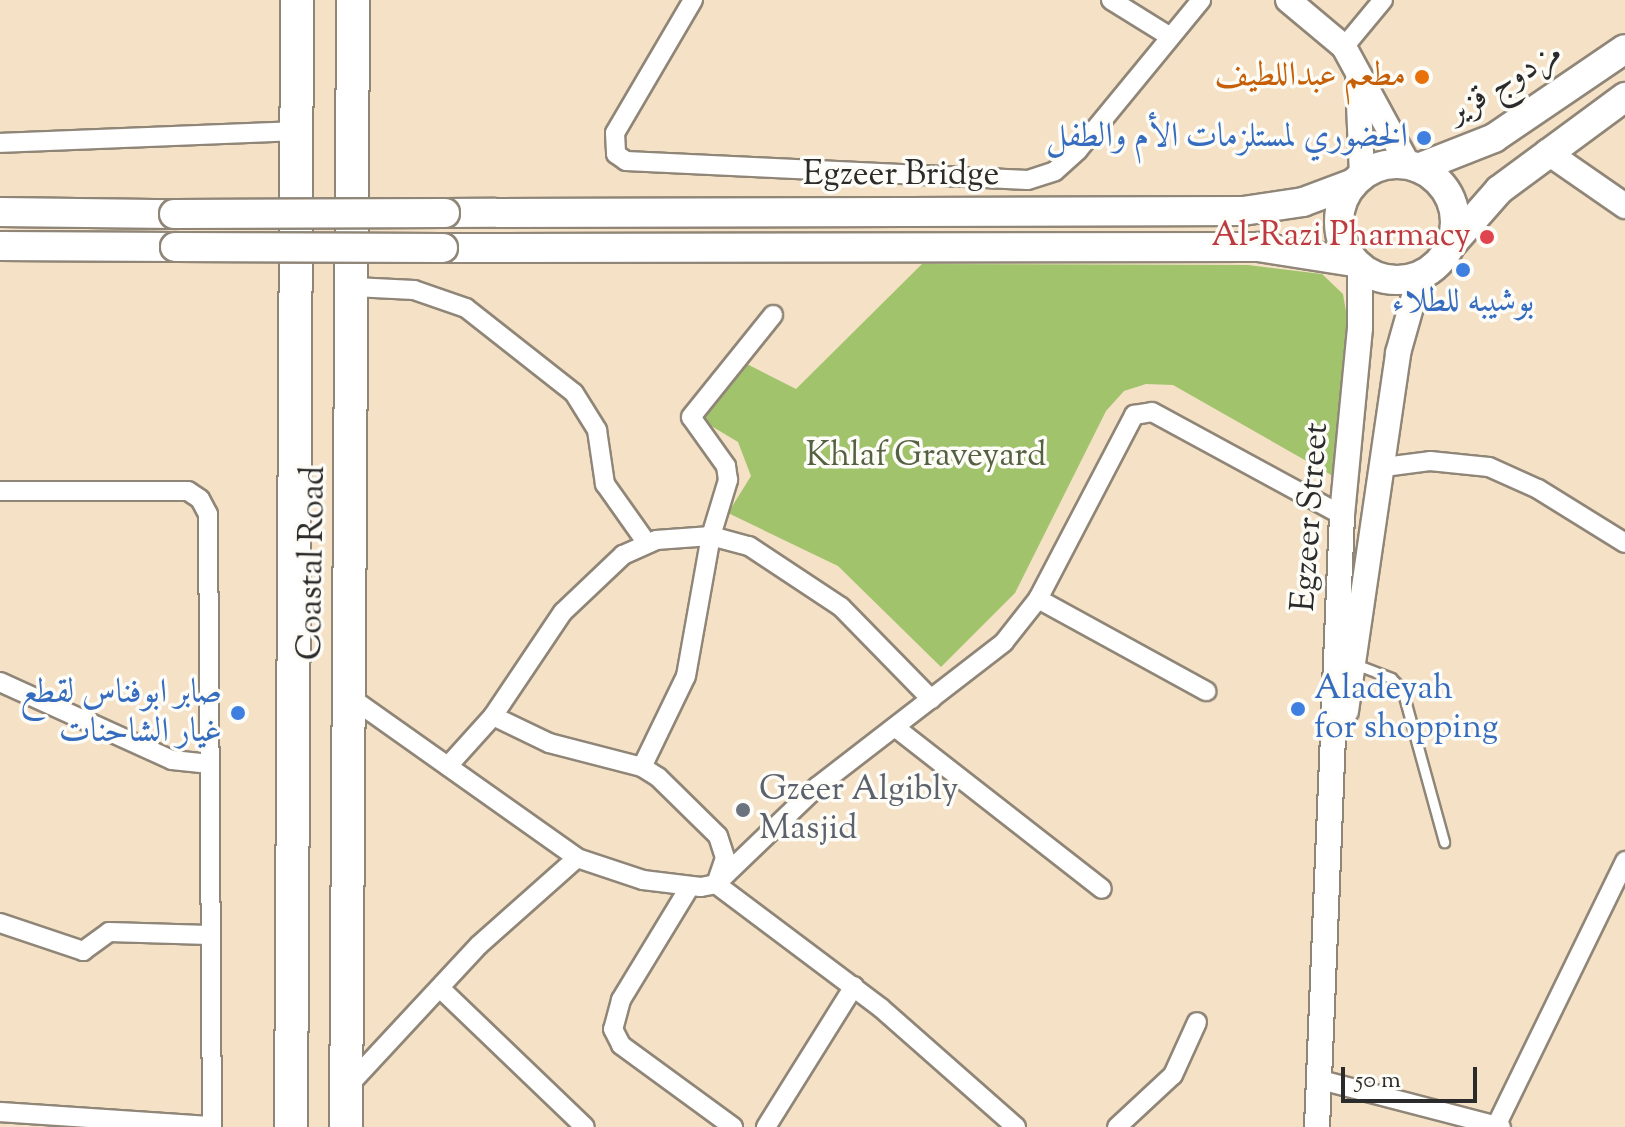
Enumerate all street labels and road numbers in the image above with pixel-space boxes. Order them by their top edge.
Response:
street label: مزدوج قزير [1440,33,1570,133]
street label: Egzeer Bridge [803,156,999,196]
street label: Egzeer Street [1284,421,1338,613]
street label: Coastal Road [291,465,335,661]

